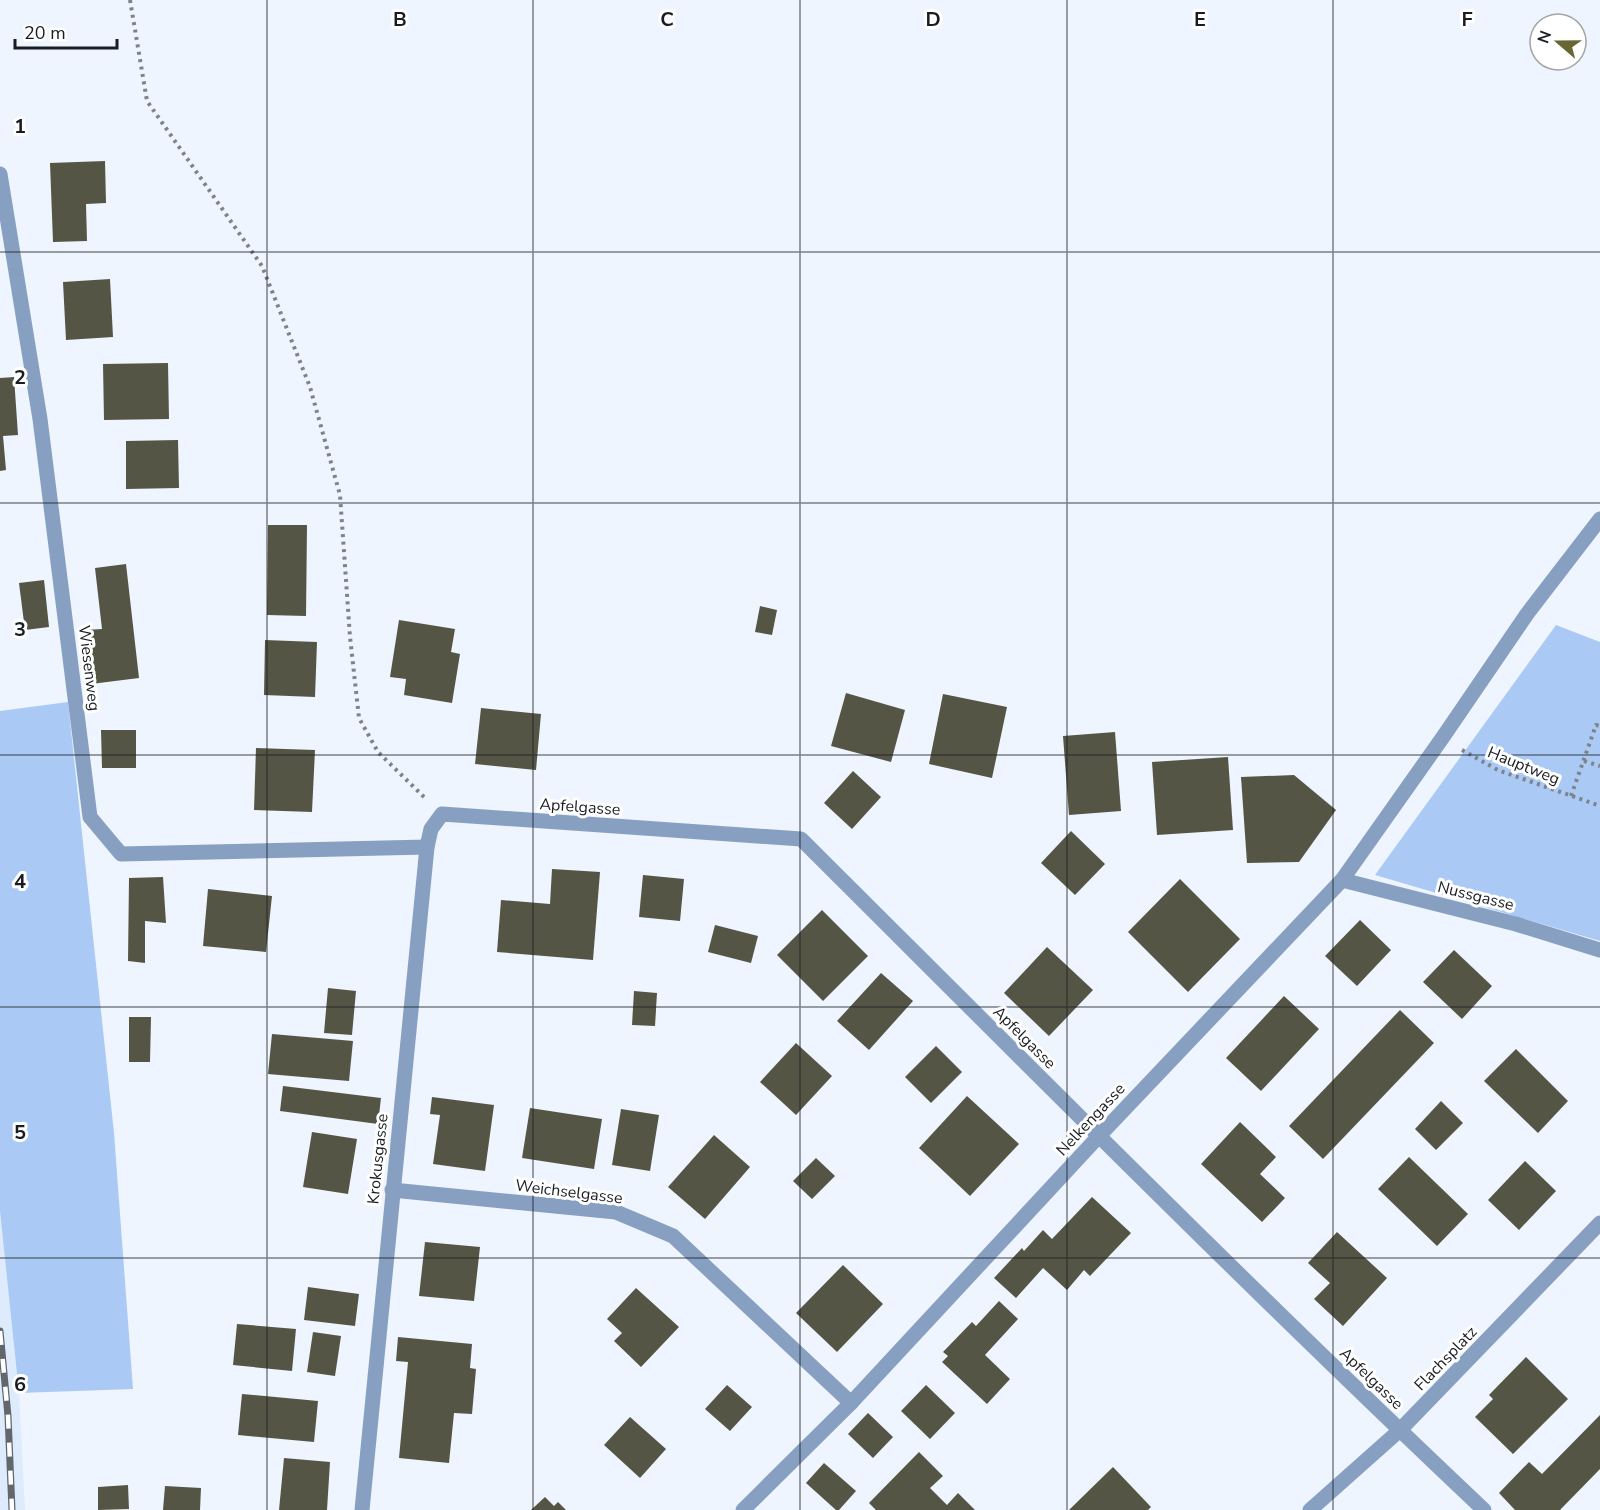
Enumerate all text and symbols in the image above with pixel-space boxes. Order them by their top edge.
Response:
text: B [393,6,407,33]
text: C [660,6,674,33]
text: D [925,6,941,33]
text: E [1194,6,1206,33]
text: F [1461,6,1473,33]
scale bar [15,12,117,50]
north arrow [1528,12,1588,72]
text: 20 m [24,21,66,45]
text: N [1532,28,1557,47]
text: 1 [14,113,26,140]
text: 2 [14,364,26,391]
text: 3 [14,616,26,643]
street label: Wiesenweg [73,624,105,712]
street label: Hauptweg [1484,742,1563,790]
street label: Apfelgasse [539,793,621,821]
text: 4 [14,868,26,895]
street label: Nussgasse [1435,876,1516,916]
street label: Apfelgasse [988,1001,1061,1074]
street label: Nelkengasse [1051,1078,1130,1161]
street label: Krokusgasse [362,1113,394,1205]
text: 5 [14,1119,26,1146]
street label: Weichselgasse [514,1174,624,1209]
street label: Flachsplatz [1409,1322,1482,1396]
street label: Apfelgasse [1335,1343,1408,1415]
text: 6 [14,1371,26,1398]

